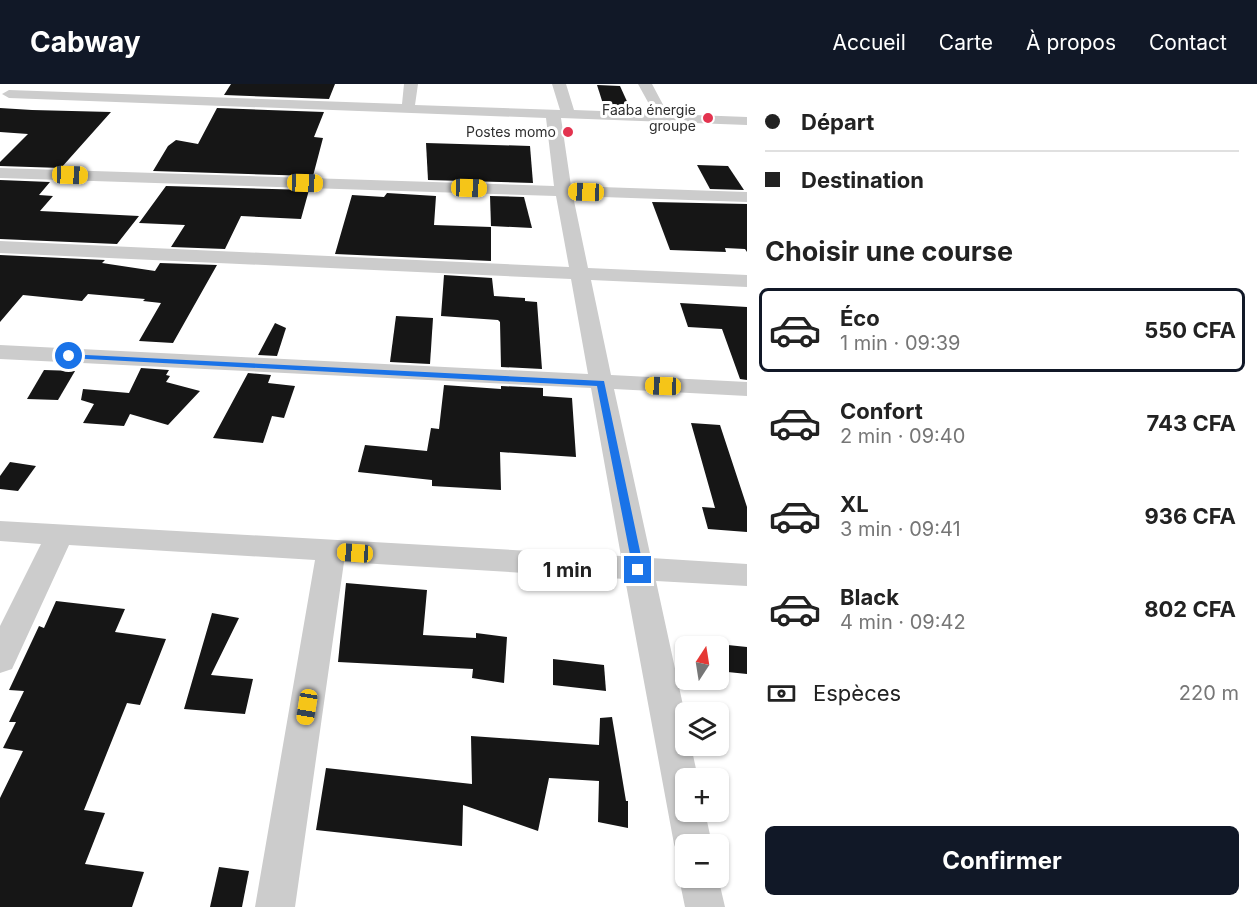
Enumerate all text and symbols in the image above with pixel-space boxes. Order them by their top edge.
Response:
text: Cabway [30,25,141,59]
text: Accueil [832,30,906,55]
text: Carte [939,30,993,55]
text: À propos [1026,30,1116,55]
text: Contact [1149,30,1227,55]
place label: Faaba énergie groupe [602,101,696,134]
text: Départ [801,109,874,135]
marker: Faaba énergie groupe [701,111,715,125]
place label: Postes momo [466,123,556,140]
marker: Postes momo [561,125,575,139]
car [52,165,88,185]
text: Destination [801,167,924,193]
car [287,173,323,193]
car [451,178,487,198]
car [568,182,604,202]
text: Choisir une course [765,235,1013,268]
icon: car [768,303,822,357]
text: Éco [840,305,880,331]
text: 550 CFA [1144,317,1236,343]
text: 1 min · 09:39 [840,331,961,355]
route start [55,342,82,369]
car [645,376,681,396]
icon: car [768,396,822,450]
text: Confort [840,398,923,424]
text: 743 CFA [1147,410,1236,436]
text: 2 min · 09:40 [840,424,965,448]
icon: car [768,489,822,543]
text: XL [840,491,869,517]
text: 936 CFA [1144,503,1236,529]
text: 3 min · 09:41 [840,517,961,541]
car [336,543,374,563]
callout: 1 min [518,549,617,591]
route end [624,556,651,583]
text: 1 min [543,558,592,582]
icon: car [768,582,822,636]
text: Black [840,584,899,610]
text: 802 CFA [1144,596,1236,622]
text: 4 min · 09:42 [840,610,966,634]
north arrow [675,636,729,690]
map controls [675,636,729,888]
icon: cash [765,677,798,710]
text: Espèces [813,680,901,706]
text: 220 m [1179,681,1239,705]
car [295,688,319,726]
button: layers [675,702,729,756]
button: + [675,768,729,822]
button: Confirmer [765,826,1239,895]
button: − [675,834,729,888]

